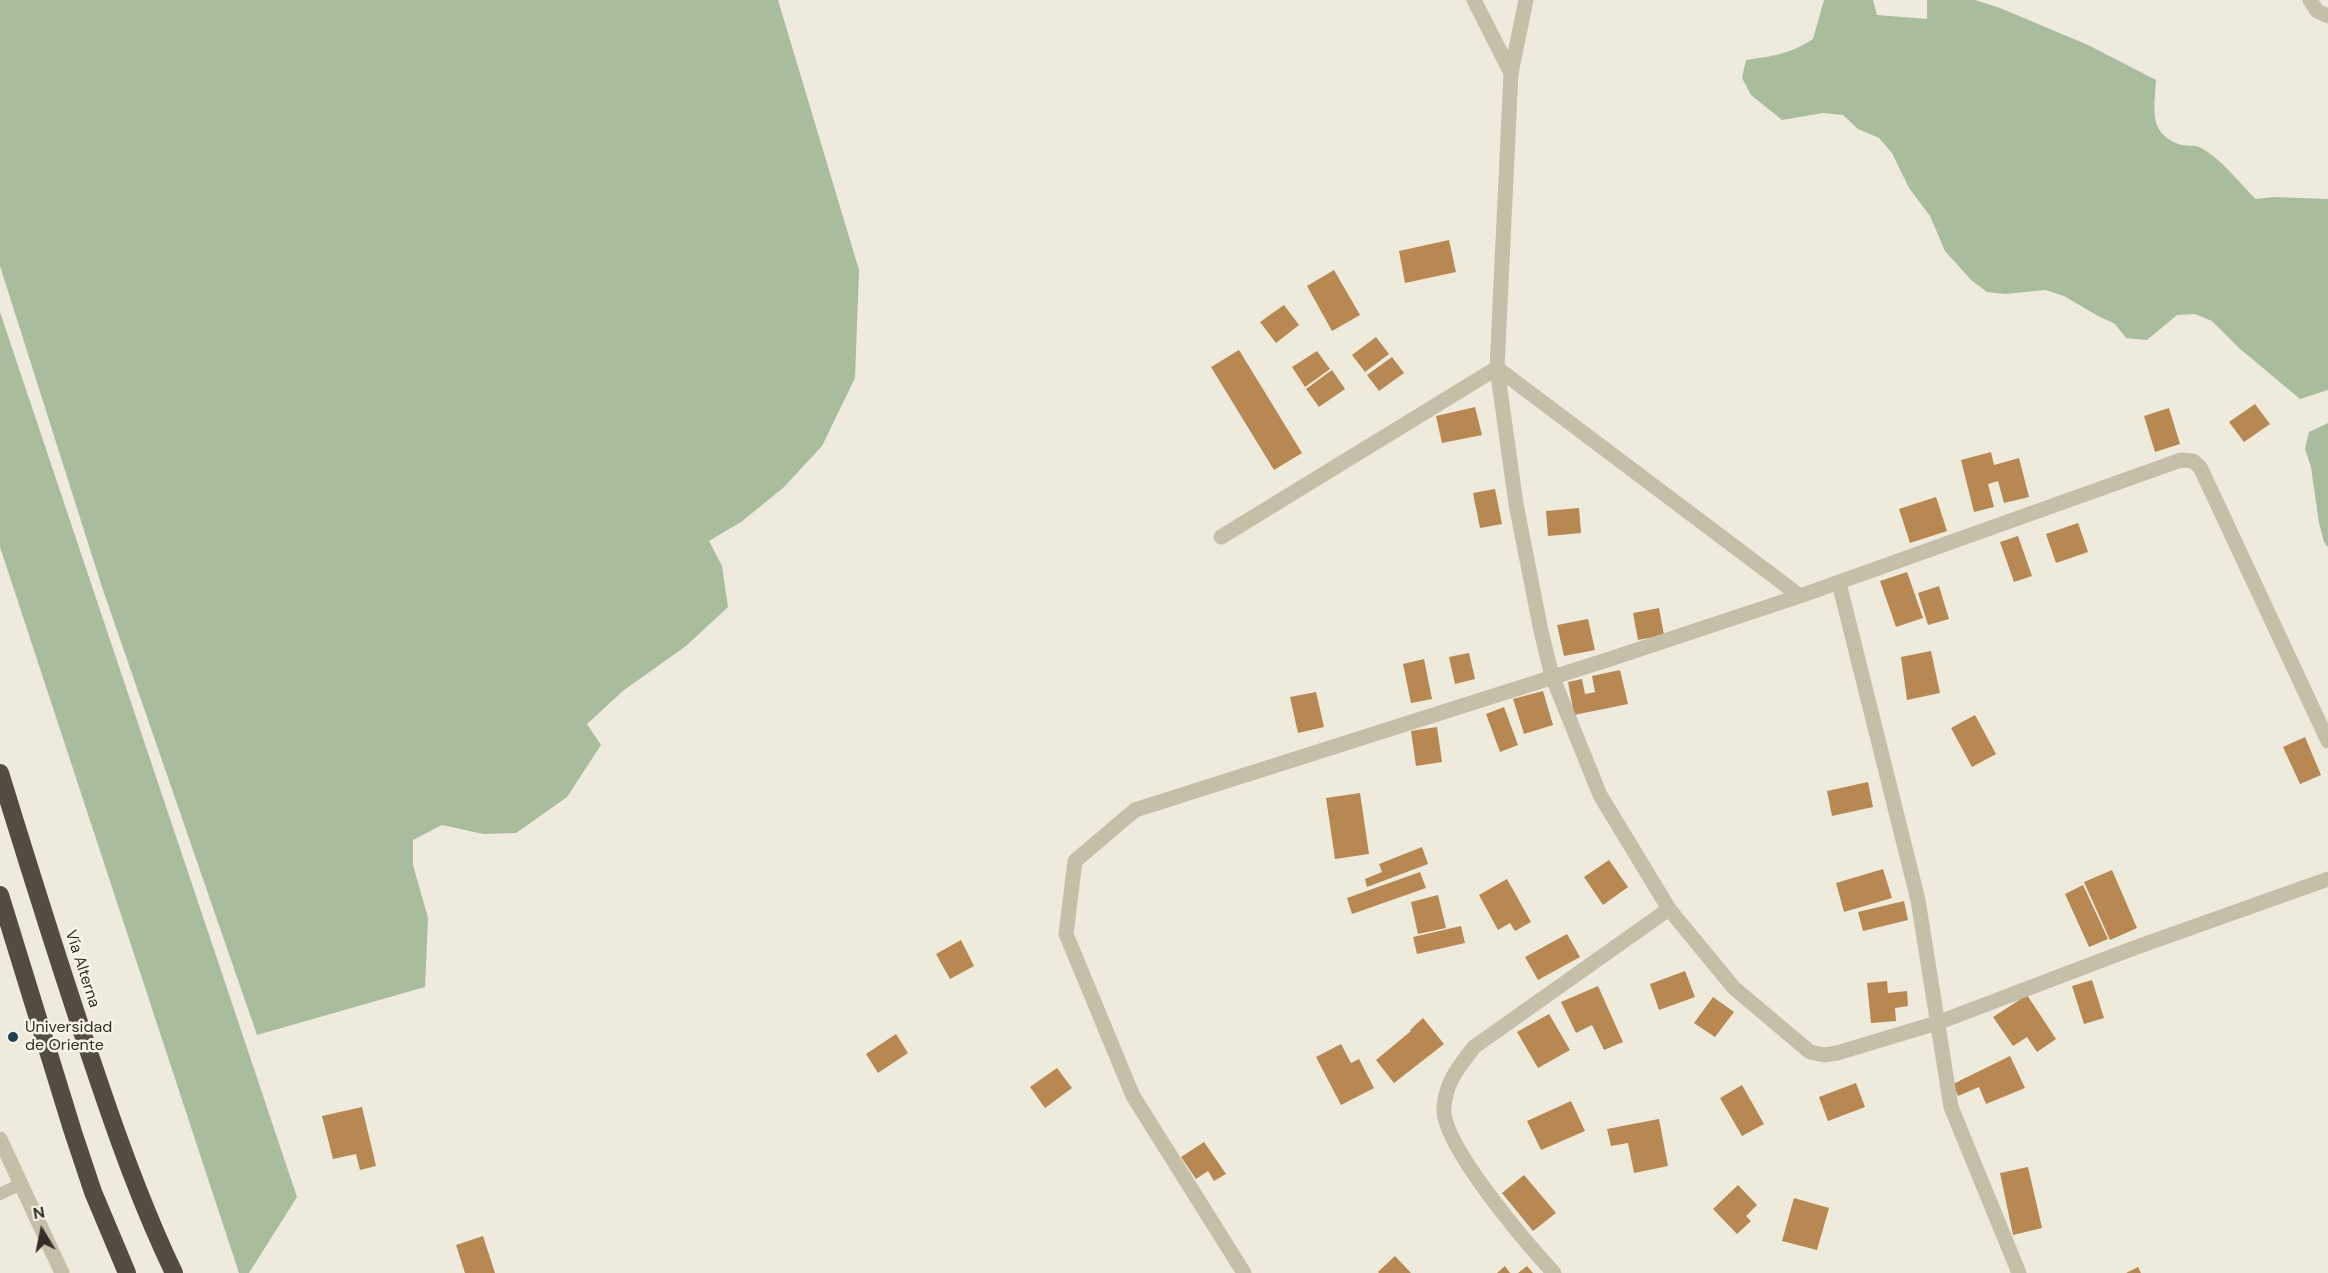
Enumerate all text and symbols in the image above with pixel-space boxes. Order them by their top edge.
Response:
street label: Vía Alterna [60,928,104,1010]
place label: Universidad de Oriente [25,1018,112,1056]
marker: Universidad de Oriente [6,1030,20,1044]
north arrow [12,1201,72,1261]
text: N [31,1201,46,1224]

